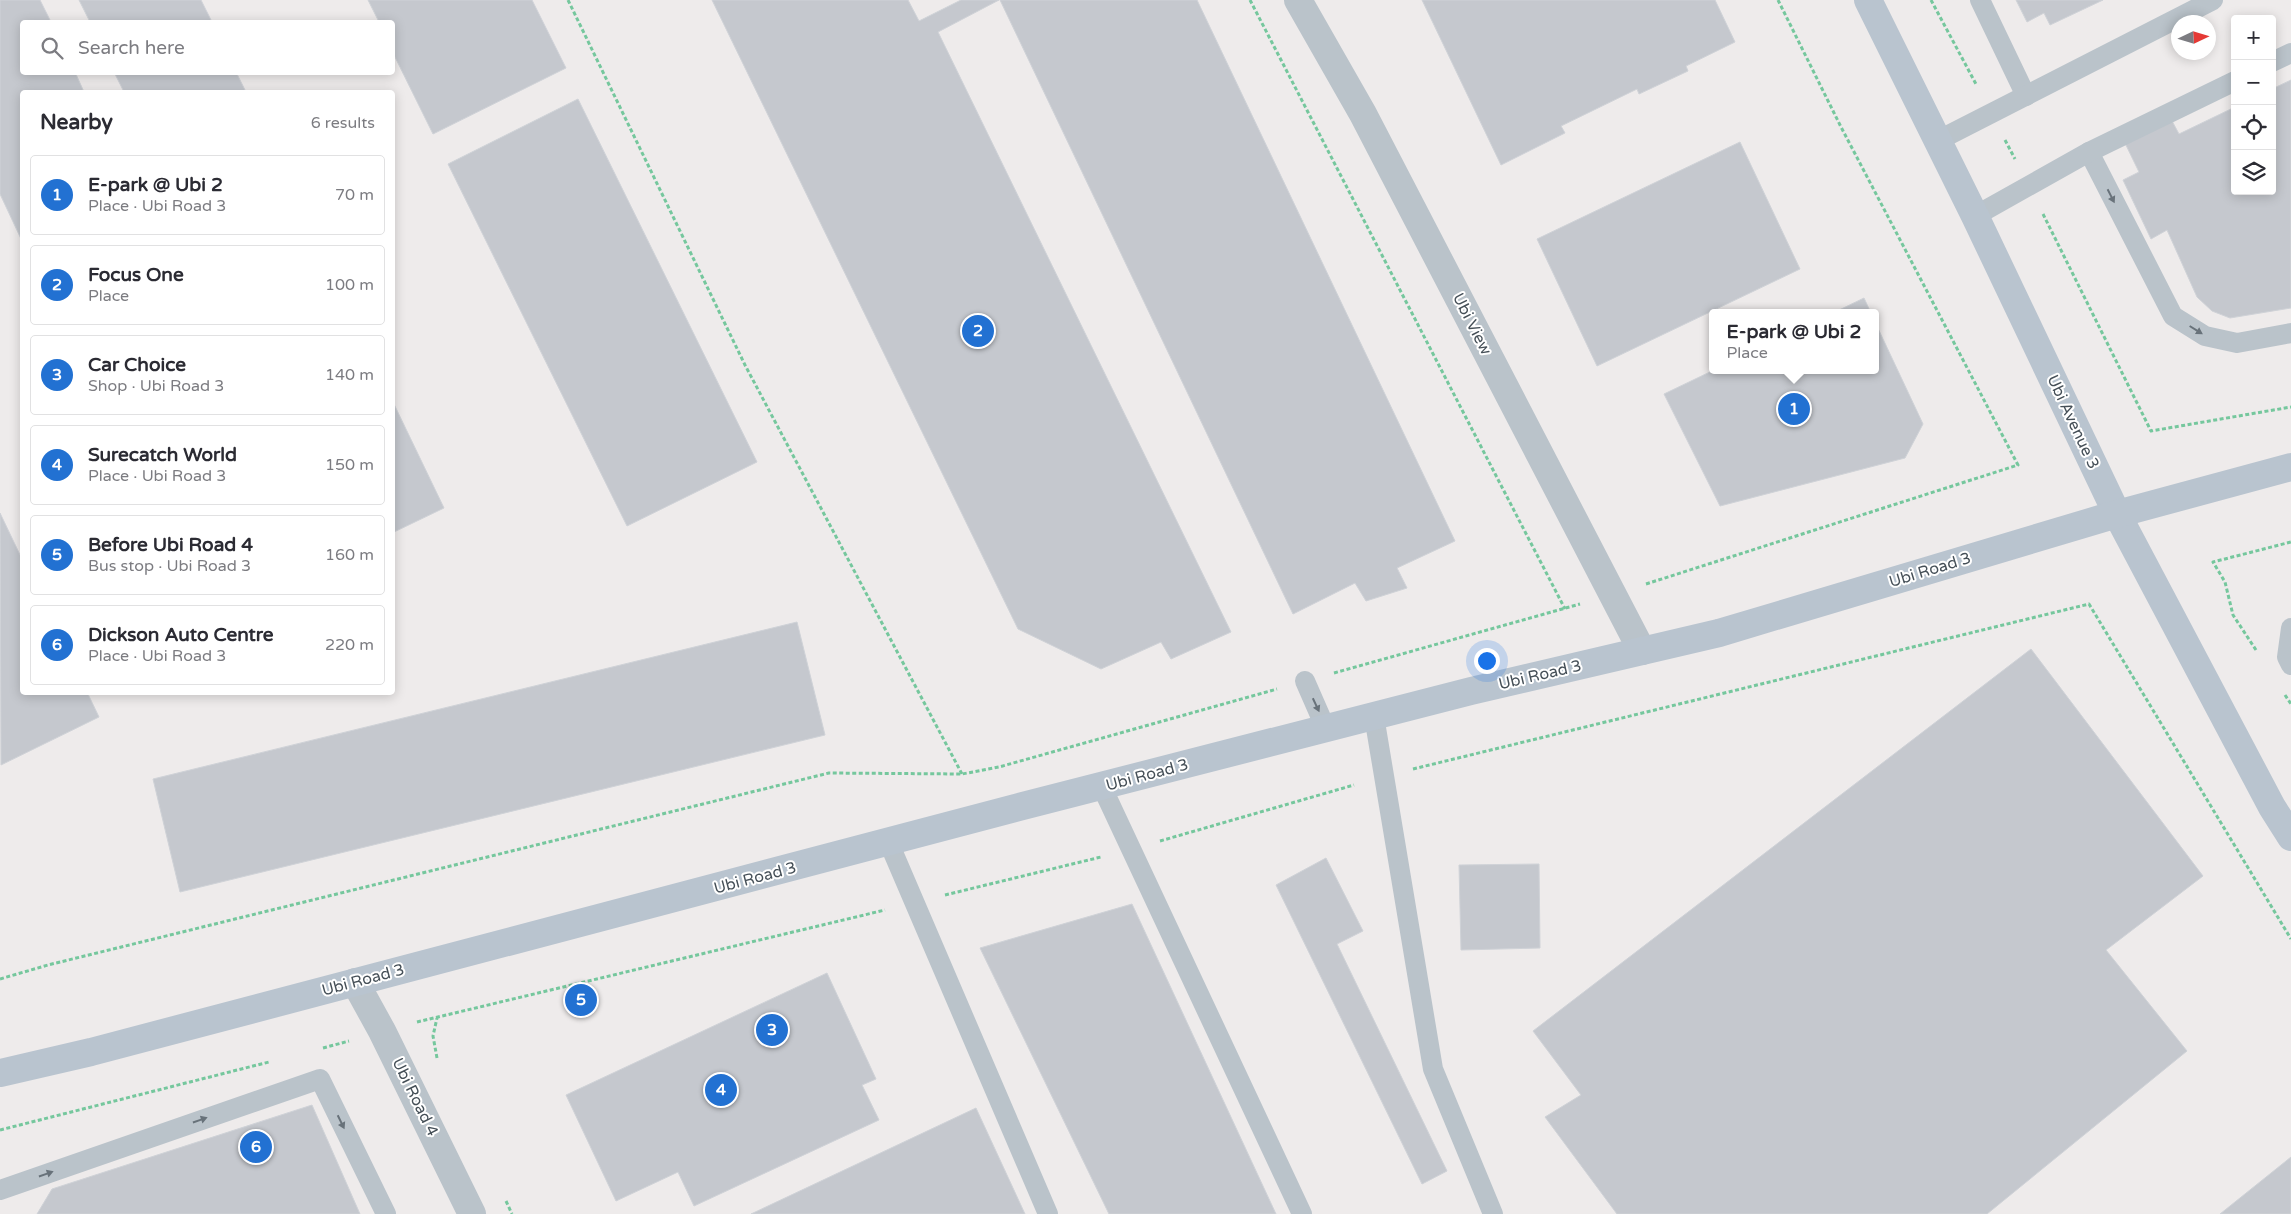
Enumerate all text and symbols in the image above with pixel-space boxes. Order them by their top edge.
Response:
north arrow [2171,15,2216,60]
map controls [2231,15,2276,195]
button: + [2231,15,2276,60]
search box [20,20,395,75]
icon: search [38,34,66,62]
text: Search here [78,37,185,59]
button: − [2231,60,2276,105]
button: locate [2231,105,2276,150]
text: Nearby [40,110,113,135]
text: 6 results [311,113,375,133]
button: layers [2231,150,2276,195]
text: E-park @ Ubi 2 [88,174,223,196]
text: 1 [52,185,62,205]
text: 70 m [335,185,374,205]
one-way arrow [2107,189,2115,203]
text: Place · Ubi Road 3 [88,196,226,216]
text: Focus One [88,264,184,286]
text: 2 [52,275,62,295]
text: 100 m [325,275,374,295]
text: Place [88,286,129,306]
street label: Ubi View [1448,290,1496,359]
popup [1709,309,1879,374]
pin: 2 [962,312,994,350]
text: E-park @ Ubi 2 [1727,321,1861,343]
one-way arrow [2190,326,2203,335]
text: Place [1727,343,1768,363]
text: Car Choice [88,354,186,376]
text: 3 [52,365,62,385]
text: 140 m [325,365,374,385]
street label: Ubi Avenue 3 [2042,372,2104,472]
text: Shop · Ubi Road 3 [88,376,224,396]
pin: 1 [1778,390,1810,428]
text: Surecatch World [88,444,237,466]
text: 4 [52,455,62,475]
text: 150 m [325,455,374,475]
text: Place · Ubi Road 3 [88,466,226,486]
text: Before Ubi Road 4 [88,534,253,556]
text: 5 [52,545,62,565]
text: 160 m [325,545,374,565]
street label: Ubi Road 3 [1887,548,1973,592]
text: Bus stop · Ubi Road 3 [88,556,251,576]
text: Dickson Auto Centre [88,624,273,646]
text: 6 [52,635,62,655]
text: 220 m [325,635,374,655]
text: Place · Ubi Road 3 [88,646,226,666]
your location [1474,648,1500,674]
street label: Ubi Road 3 [1497,656,1583,694]
one-way arrow [1312,698,1320,712]
street label: Ubi Road 3 [1104,754,1190,796]
street label: Ubi Road 3 [712,857,798,899]
street label: Ubi Road 3 [320,959,406,1001]
pin: 5 [565,981,597,1019]
pin: 3 [756,1011,788,1049]
street label: Ubi Road 4 [387,1055,443,1139]
pin: 4 [705,1071,737,1109]
one-way arrow [337,1115,346,1130]
one-way arrow [192,1116,207,1123]
pin: 6 [240,1128,272,1166]
one-way arrow [39,1169,54,1177]

